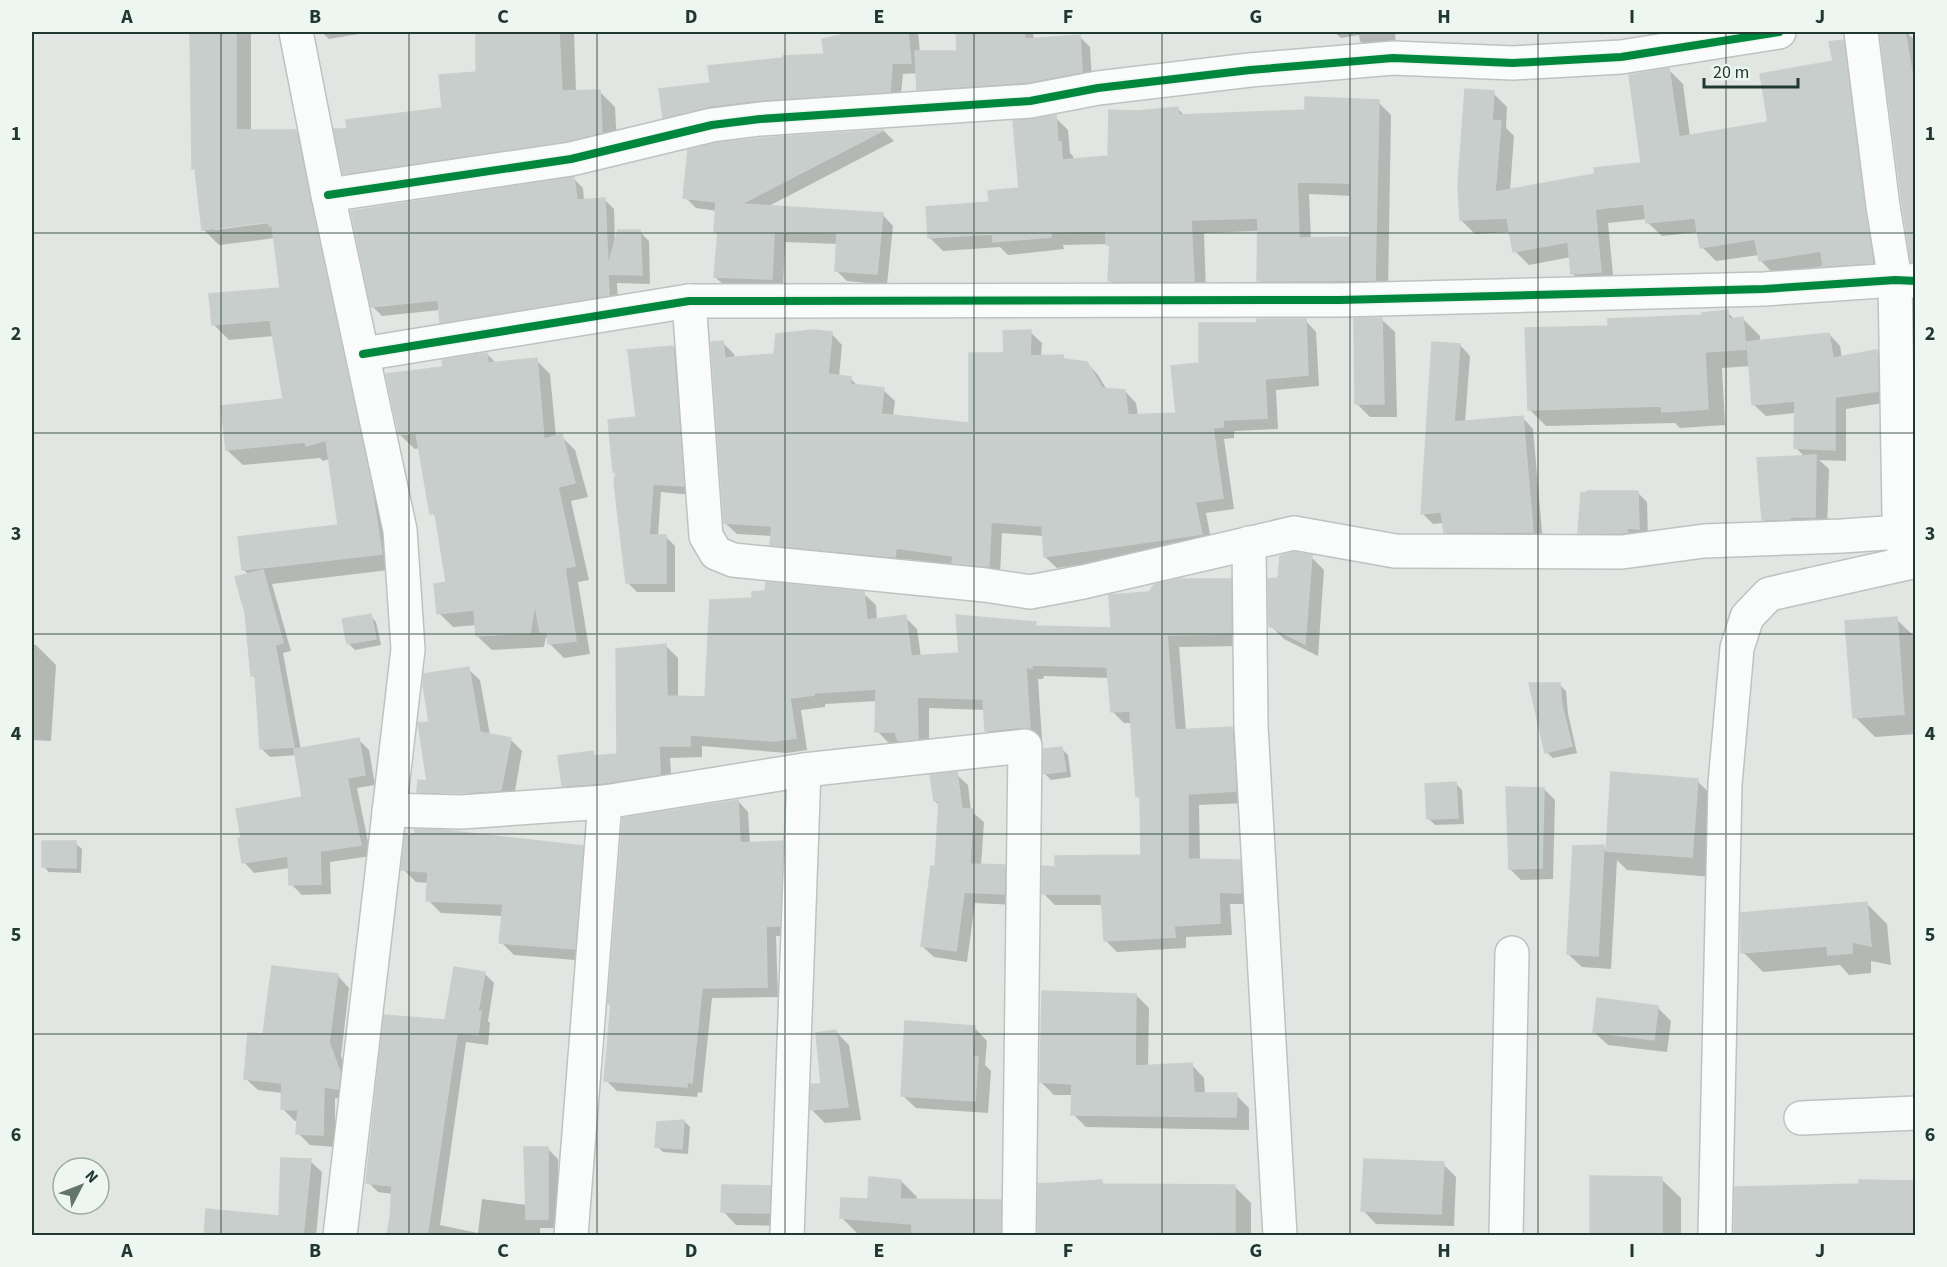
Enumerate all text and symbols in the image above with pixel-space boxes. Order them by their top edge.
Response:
text: A [120,3,133,31]
text: B [309,3,321,31]
text: C [497,3,509,31]
text: D [685,3,697,31]
text: E [874,3,884,31]
text: F [1063,3,1073,31]
text: G [1250,3,1262,31]
text: H [1437,3,1451,31]
text: I [1629,3,1635,31]
text: J [1815,3,1825,31]
scale bar [1704,51,1798,89]
text: 20 m [1713,60,1749,85]
text: 1 [11,120,21,148]
text: 1 [1925,120,1935,148]
text: 2 [11,320,21,348]
text: 2 [1925,320,1935,348]
text: 3 [11,520,21,548]
text: 3 [1925,520,1935,548]
text: 4 [11,720,22,748]
text: 4 [1925,720,1936,748]
text: 5 [11,921,21,949]
text: 5 [1925,921,1935,949]
text: 6 [11,1121,21,1149]
text: 6 [1925,1121,1935,1149]
north arrow [51,1156,111,1216]
text: N [80,1165,103,1188]
text: A [120,1237,133,1265]
text: B [309,1237,321,1265]
text: C [497,1237,509,1265]
text: D [685,1237,697,1265]
text: E [874,1237,884,1265]
text: F [1063,1237,1073,1265]
text: G [1250,1237,1262,1265]
text: H [1437,1237,1451,1265]
text: I [1629,1237,1635,1265]
text: J [1815,1237,1825,1265]

